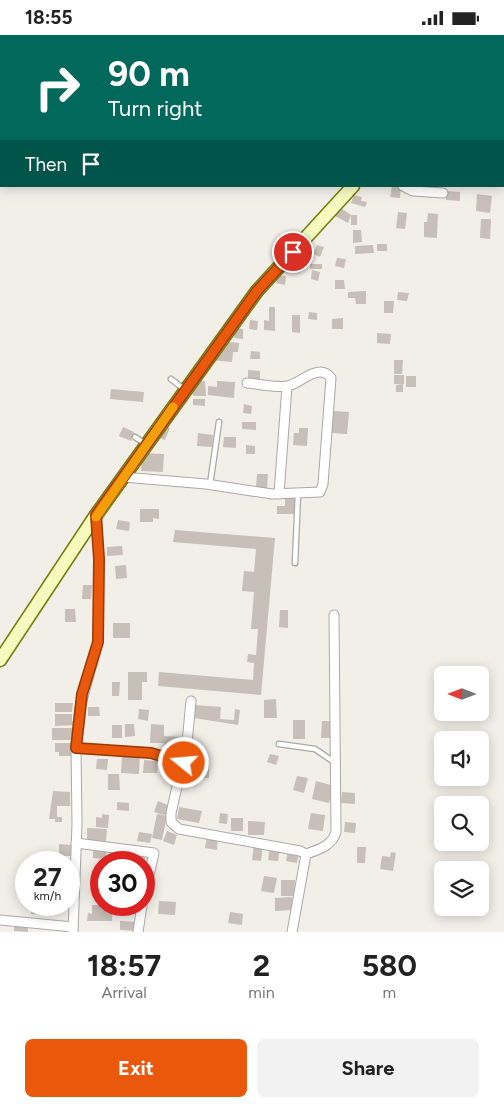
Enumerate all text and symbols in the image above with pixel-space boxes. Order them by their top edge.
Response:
text: 18:55 [25,6,72,29]
text: 90 m [108,53,190,95]
icon: right [25,55,90,120]
text: Turn right [108,95,203,122]
icon: arrive [77,150,105,178]
text: Then [25,153,67,176]
pin [272,231,314,273]
icon: arrive [279,238,307,266]
north arrow [434,666,489,721]
map controls [434,666,489,916]
button: sound [434,731,489,786]
position arrow [157,736,209,788]
button: search [434,796,489,851]
speed limit sign: 30 [90,851,155,916]
button: layers [434,861,489,916]
text: 27 [33,862,62,892]
text: km/h [34,889,61,903]
text: 18:57 [87,947,161,984]
text: 2 [253,947,270,984]
text: 580 [362,947,417,984]
text: Arrival [102,983,147,1002]
text: min [248,983,275,1002]
text: m [382,983,396,1002]
button: Exit [25,1039,247,1097]
button: Share [257,1039,479,1097]

